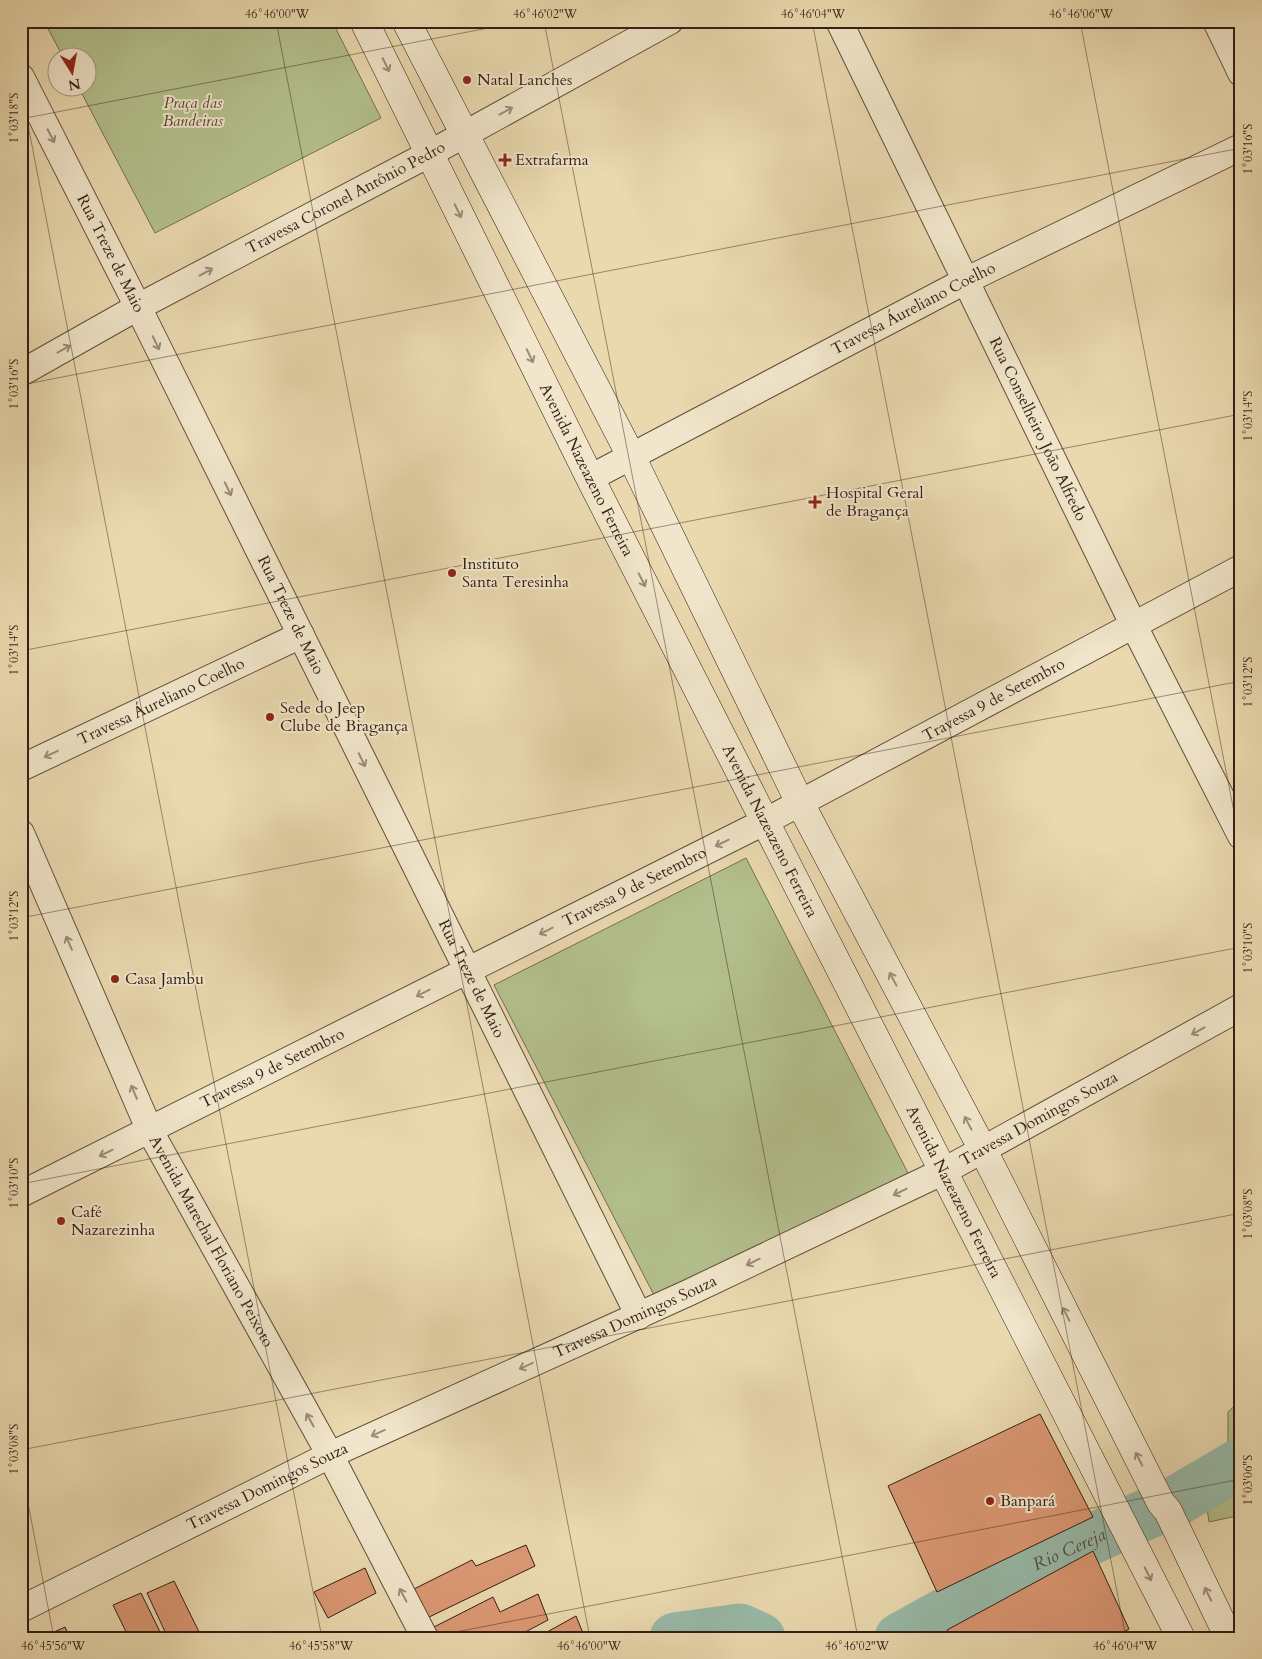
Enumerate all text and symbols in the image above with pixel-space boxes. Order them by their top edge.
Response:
text: 46°46'00"W [245,6,310,22]
text: 46°46'02"W [513,6,578,22]
text: 46°46'04"W [781,6,846,22]
text: 46°46'06"W [1049,6,1114,22]
north arrow [48,48,98,98]
one-way arrow [382,57,391,72]
place label: Natal Lanches [477,69,572,91]
text: N [67,74,82,95]
marker: Natal Lanches [461,74,473,86]
park label: Praça das Bandeiras [163,92,224,132]
text: 1°03'18"S [6,93,22,143]
one-way arrow [499,106,514,116]
text: 1°03'16"S [1240,124,1256,174]
one-way arrow [47,128,56,143]
street label: Travessa Coronel Antônio Pedro [242,136,450,259]
place label: Extrafarma [515,149,589,171]
marker: Extrafarma [499,154,511,166]
street label: Rua Treze de Maio [72,191,150,317]
one-way arrow [453,203,463,218]
street label: Travessa Áureliano Coelho [827,257,999,360]
one-way arrow [199,266,213,276]
street label: Rua Conselheiro João Alfredo [984,334,1092,525]
one-way arrow [151,336,161,351]
one-way arrow [56,344,70,354]
one-way arrow [526,348,535,363]
text: 1°03'16"S [6,359,22,409]
street label: Avenida Nazeazeno Ferreira [534,380,639,560]
text: 1°03'14"S [1240,391,1256,441]
one-way arrow [224,481,233,496]
place label: Hospital Geral de Bragança [826,482,923,522]
marker: Hospital Geral de Bragança [808,495,822,509]
street label: Rua Treze de Maio [252,552,330,678]
place label: Instituto Santa Teresinha [462,553,569,593]
marker: Instituto Santa Teresinha [446,567,458,579]
one-way arrow [637,572,647,587]
text: 1°03'14"S [6,625,22,675]
street label: Travessa Áureliano Coelho [74,652,248,751]
street label: Travessa 9 de Setembro [918,653,1069,747]
text: 1°03'12"S [1240,657,1256,707]
place label: Sede do Jeep Clube de Bragança [280,697,408,737]
marker: Sede do Jeep Clube de Bragança [264,711,276,723]
street label: Avenida Nazeazeno Ferreira [717,741,823,921]
one-way arrow [44,749,59,759]
one-way arrow [358,752,367,767]
one-way arrow [715,838,730,848]
street label: Travessa 9 de Setembro [559,841,711,932]
text: 1°03'12"S [6,891,22,941]
street label: Rua Treze de Maio [433,916,510,1042]
text: 1°03'10"S [1240,923,1256,973]
one-way arrow [538,926,553,936]
one-way arrow [63,936,73,951]
place label: Casa Jambu [125,968,204,990]
one-way arrow [888,972,897,987]
marker: Casa Jambu [109,973,121,985]
one-way arrow [415,988,430,998]
street label: Travessa 9 de Setembro [196,1023,348,1114]
one-way arrow [1191,1026,1206,1036]
street label: Travessa Domingos Souza [956,1066,1122,1171]
one-way arrow [128,1085,138,1100]
street label: Avenida Nazeazeno Ferreira [901,1102,1007,1282]
one-way arrow [963,1115,973,1130]
street label: Avenida Marechal Floriano Peixoto [144,1131,279,1352]
one-way arrow [99,1148,114,1158]
text: 1°03'10"S [6,1158,22,1208]
one-way arrow [893,1187,908,1197]
text: 1°03'08"S [1240,1189,1256,1239]
place label: Café Nazarezinha [71,1201,155,1241]
marker: Café Nazarezinha [55,1215,67,1227]
one-way arrow [746,1258,761,1267]
street label: Travessa Domingos Souza [550,1270,720,1364]
one-way arrow [1061,1307,1070,1322]
one-way arrow [519,1362,534,1372]
one-way arrow [305,1413,315,1428]
text: 1°03'08"S [6,1424,22,1474]
one-way arrow [371,1429,386,1438]
street label: Travessa Domingos Souza [183,1437,351,1536]
one-way arrow [1134,1452,1143,1467]
text: 1°03'06"S [1240,1455,1256,1505]
place label: Banpará [1000,1490,1055,1512]
marker: Banpará [984,1495,996,1507]
water label: Rio Cereja [1028,1522,1110,1577]
one-way arrow [1144,1566,1153,1581]
one-way arrow [398,1587,408,1602]
one-way arrow [1203,1587,1212,1602]
text: 46°45'56"W [21,1638,86,1654]
text: 46°45'58"W [289,1638,354,1654]
text: 46°46'00"W [557,1638,622,1654]
text: 46°46'02"W [825,1638,890,1654]
text: 46°46'04"W [1093,1638,1158,1654]

